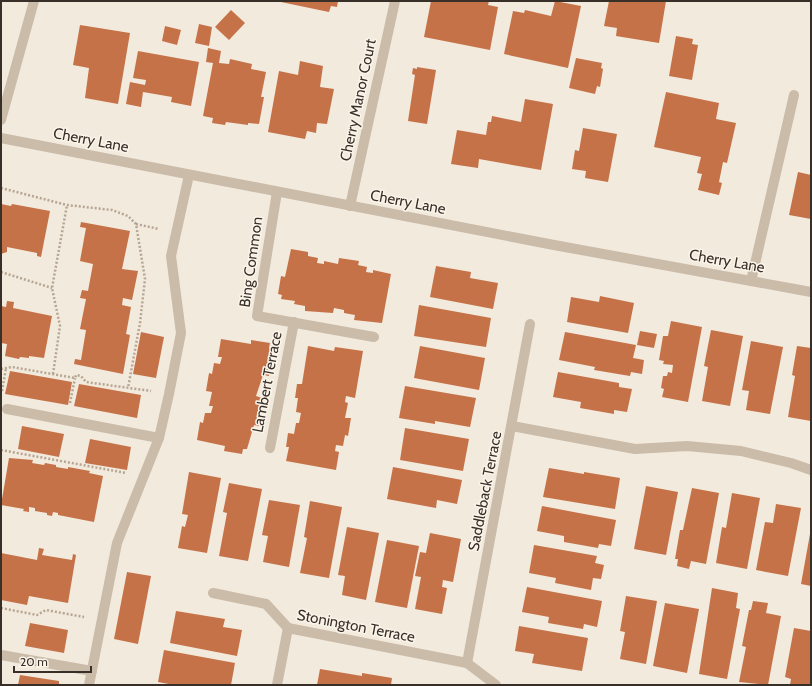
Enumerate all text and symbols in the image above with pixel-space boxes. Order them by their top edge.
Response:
street label: Cherry Manor Court [336,37,380,163]
street label: Cherry Lane [52,124,130,156]
street label: Cherry Lane [369,186,447,218]
street label: Bing Common [236,215,266,309]
street label: Cherry Lane [688,246,766,277]
street label: Lambert Terrace [248,330,286,434]
street label: Saddleback Terrace [465,429,505,552]
street label: Stonington Terrace [296,606,417,646]
scale bar [14,648,91,674]
text: 20 m [20,654,48,669]

